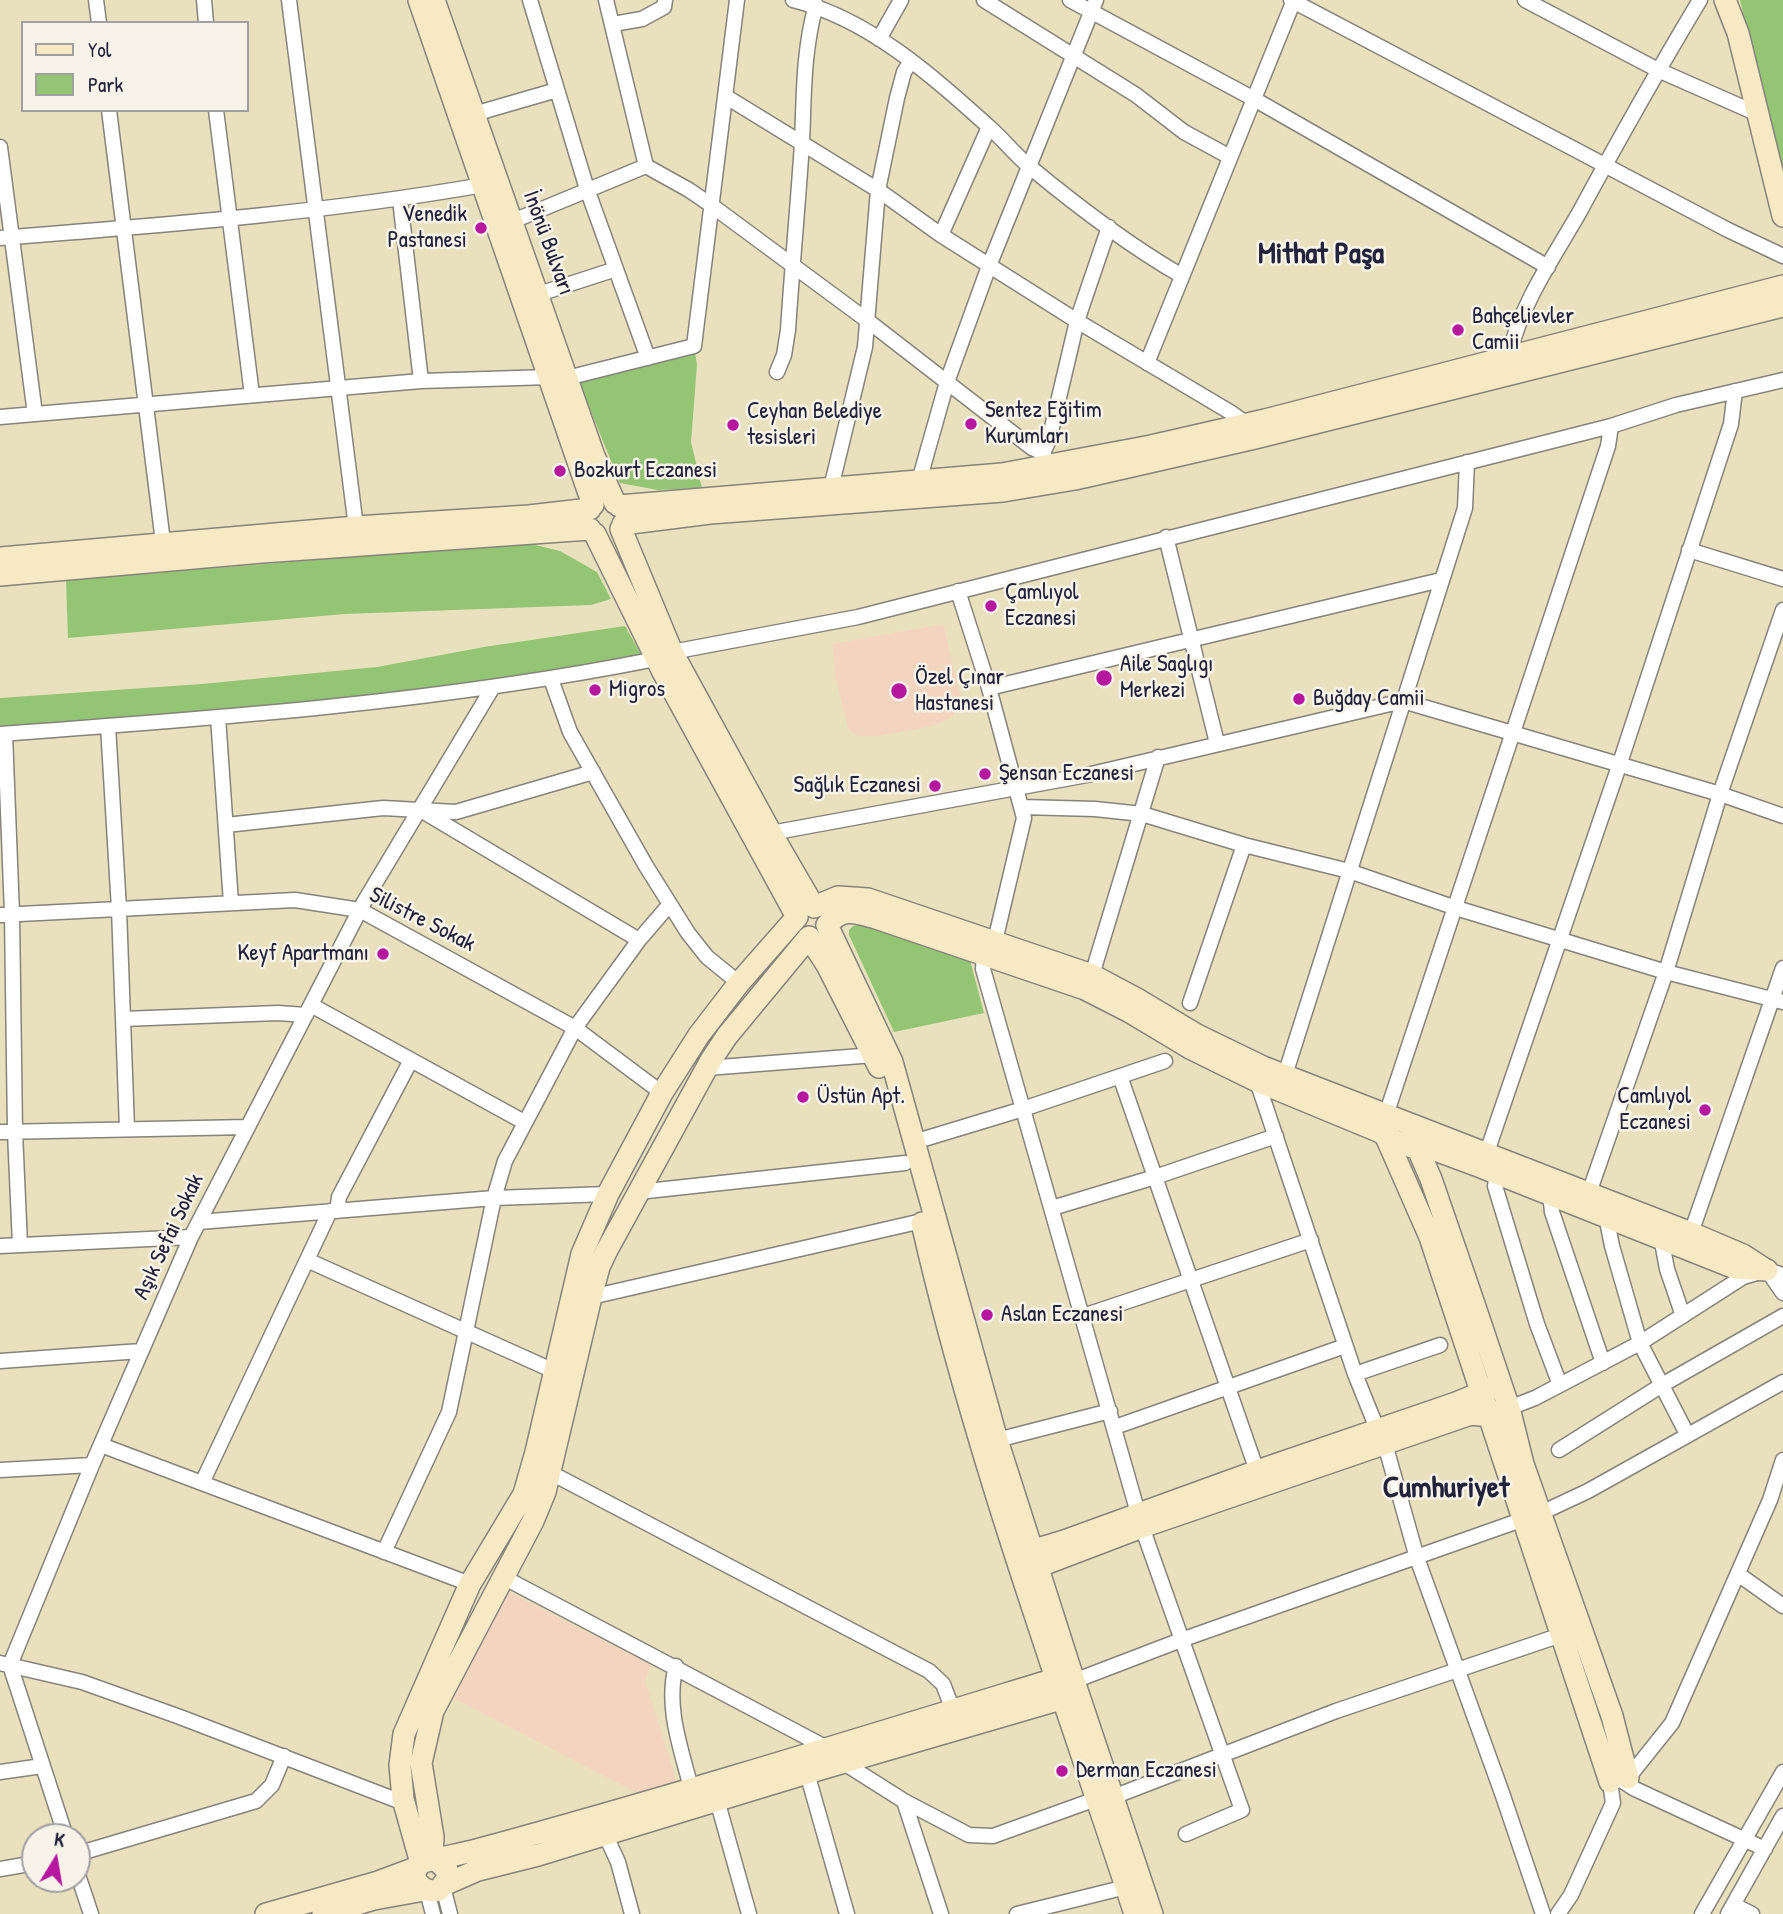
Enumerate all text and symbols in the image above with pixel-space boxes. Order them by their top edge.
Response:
legend [21,21,248,112]
text: Yol [88,35,111,64]
text: Park [88,70,123,99]
street label: İnönü Bulvarı [516,187,580,299]
place label: Venedik Pastanesi [388,201,467,255]
marker: Venedik Pastanesi [473,220,489,236]
district label: Mithat Paşa [1258,237,1384,273]
place label: Bahçelievler Camii [1472,303,1574,357]
marker: Bahçelievler Camii [1450,322,1466,338]
place label: Sentez Eğitim Kurumları [985,397,1102,451]
place label: Ceyhan Belediye tesisleri [747,398,882,452]
marker: Sentez Eğitim Kurumları [963,416,979,432]
marker: Ceyhan Belediye tesisleri [725,417,741,433]
place label: Bozkurt Eczanesi [574,457,717,485]
marker: Bozkurt Eczanesi [552,463,568,479]
place label: Çamlıyol Eczanesi [1005,579,1079,633]
marker: Çamlıyol Eczanesi [983,598,999,614]
place label: Aile Saglıgı Merkezi [1120,651,1213,705]
place label: Özel Çınar Hastanesi [915,664,1004,718]
marker: Aile Saglıgı Merkezi [1094,668,1114,688]
place label: Migros [609,676,665,704]
marker: Özel Çınar Hastanesi [889,681,909,701]
marker: Migros [587,682,603,698]
place label: Buğday Camii [1313,685,1425,713]
marker: Buğday Camii [1291,691,1307,707]
place label: Şensan Eczanesi [999,760,1134,788]
marker: Şensan Eczanesi [977,766,993,782]
place label: Sağlık Eczanesi [794,772,921,800]
marker: Sağlık Eczanesi [927,778,943,794]
street label: Silistre Sokak [365,882,479,958]
place label: Keyf Apartmanı [237,940,369,968]
marker: Keyf Apartmanı [375,946,391,962]
place label: Üstün Apt. [817,1083,905,1111]
place label: Camlıyol Eczanesi [1617,1083,1691,1137]
marker: Üstün Apt. [795,1089,811,1105]
marker: Camlıyol Eczanesi [1697,1102,1713,1118]
street label: Aşık Sefai Sokak [128,1170,210,1304]
place label: Aslan Eczanesi [1001,1301,1123,1329]
marker: Aslan Eczanesi [979,1307,995,1323]
district label: Cumhuriyet [1383,1471,1509,1507]
place label: Derman Eczanesi [1076,1757,1217,1785]
marker: Derman Eczanesi [1054,1763,1070,1779]
north arrow [21,1823,91,1893]
text: K [52,1826,67,1853]

